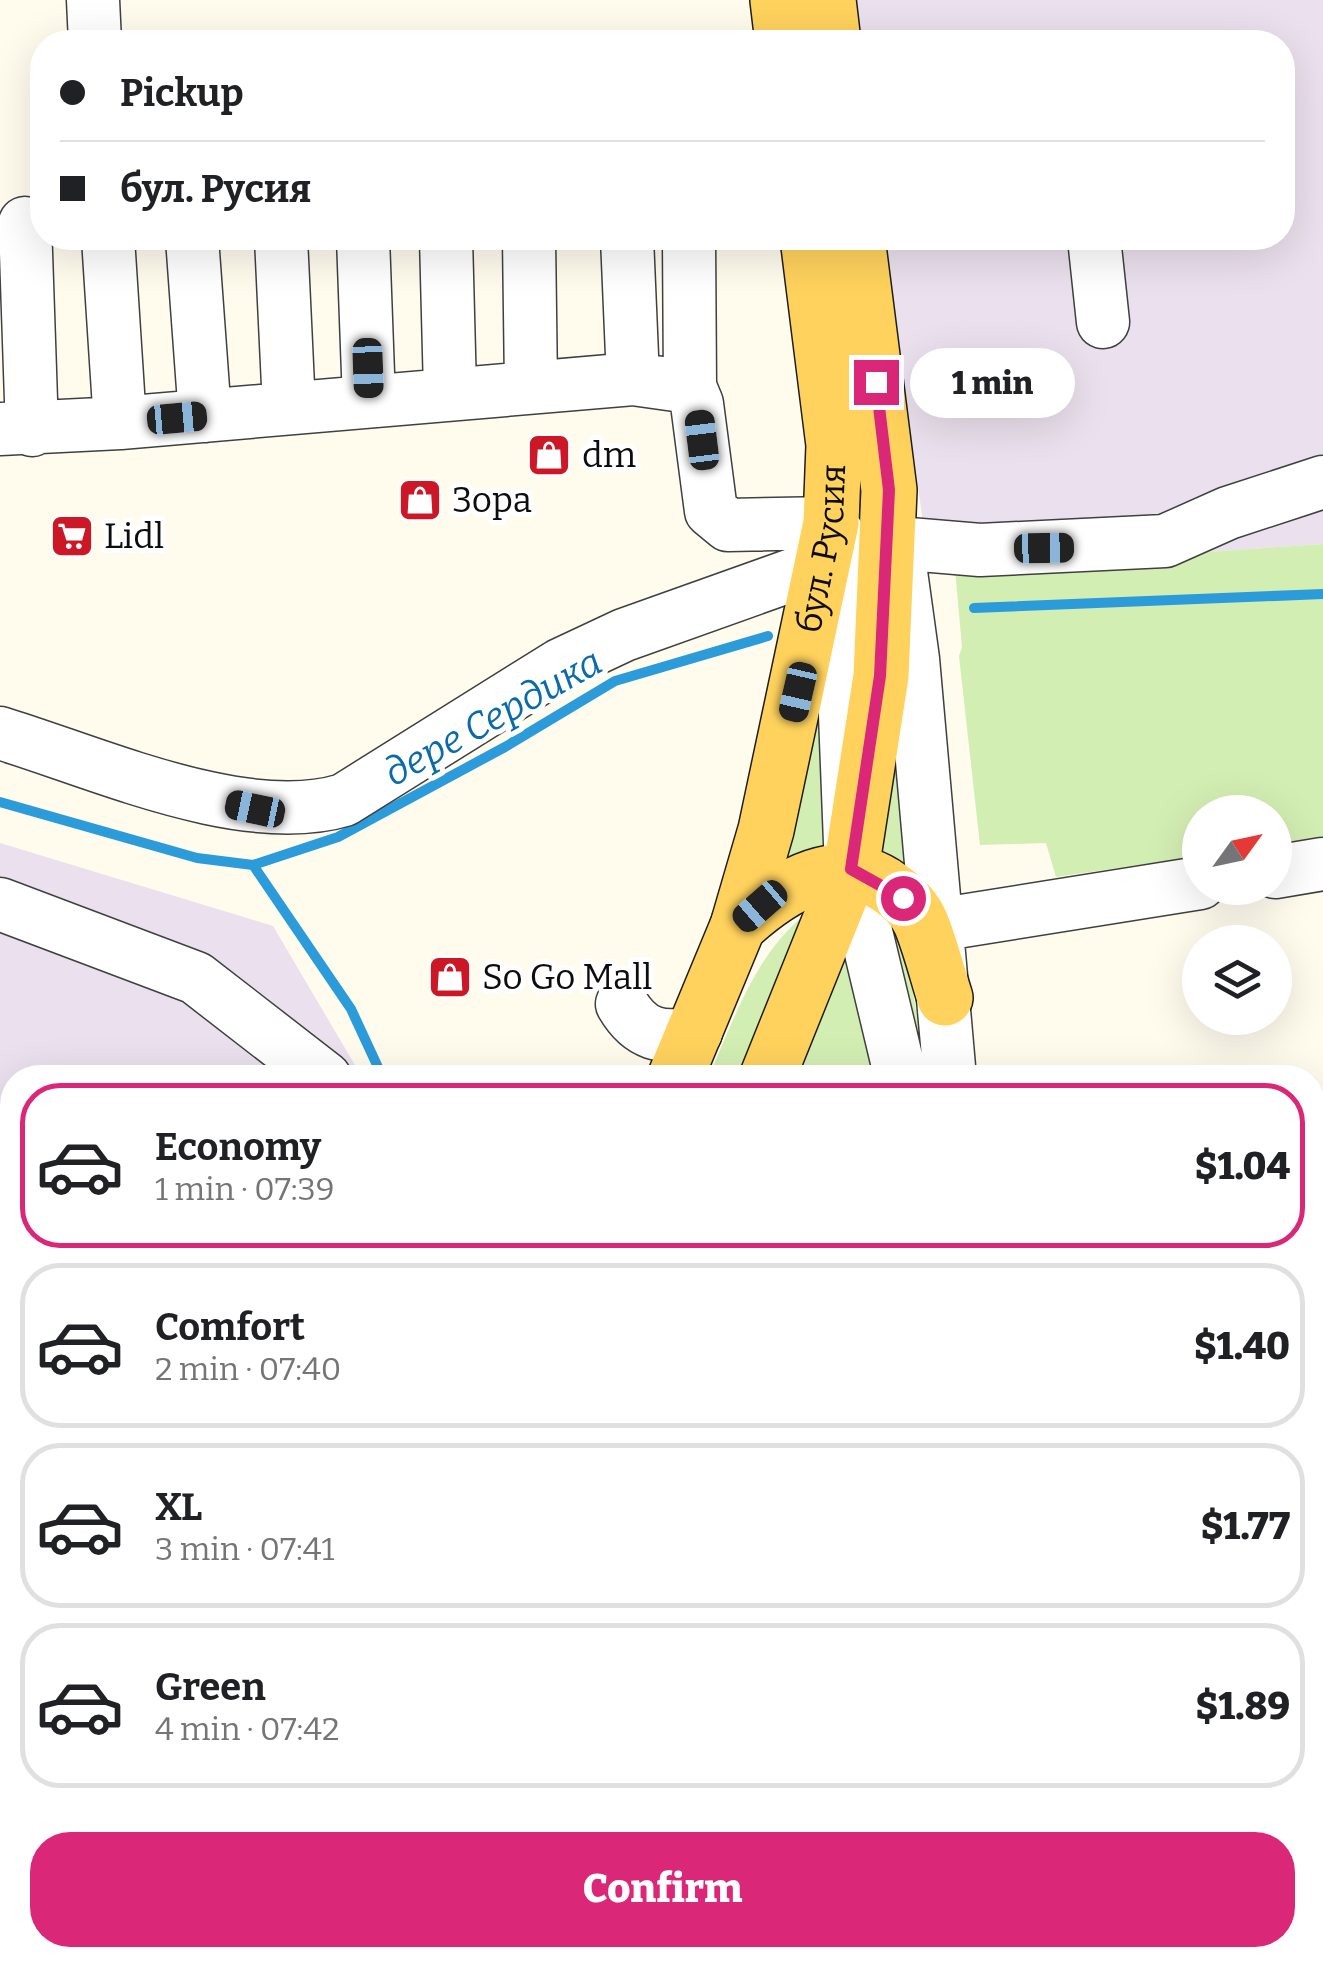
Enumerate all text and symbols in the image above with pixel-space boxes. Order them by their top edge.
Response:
text: Pickup [120,70,244,116]
text: бул. Русия [120,166,311,212]
car [352,337,384,399]
callout: 1 min [911,347,1076,417]
route end [854,360,899,405]
text: 1 min [952,364,1033,402]
car [146,400,208,436]
car [683,408,721,472]
shop icon: dm [526,432,572,478]
place label: dm [582,434,636,476]
street label: бул. Русия [787,463,854,637]
shop icon: Зора [397,477,443,523]
place label: Зора [452,479,532,521]
supermarket icon: Lidl [49,513,95,559]
place label: Lidl [104,515,164,557]
car [1014,532,1074,564]
water label: дере Сердика [376,638,610,796]
car [777,659,819,725]
car [223,788,287,830]
north arrow [1182,795,1292,905]
map controls [1182,795,1292,1035]
car [728,875,792,937]
route start [881,876,926,921]
button: layers [1182,925,1292,1035]
shop icon: So Go Mall [427,954,473,1000]
place label: So Go Mall [482,956,652,998]
icon: car [35,1121,125,1211]
text: Economy [155,1124,321,1170]
text: $1.04 [1195,1143,1290,1189]
text: 1 min · 07:39 [155,1170,335,1208]
icon: car [35,1301,125,1391]
text: Comfort [155,1304,305,1350]
text: $1.40 [1194,1323,1290,1369]
text: 2 min · 07:40 [155,1350,341,1388]
icon: car [35,1481,125,1571]
text: XL [155,1484,202,1530]
text: $1.77 [1201,1503,1290,1549]
text: 3 min · 07:41 [155,1530,335,1568]
icon: car [35,1661,125,1751]
text: Green [155,1664,266,1710]
text: $1.89 [1196,1683,1290,1729]
text: 4 min · 07:42 [155,1710,339,1748]
button: Confirm [30,1832,1295,1947]

